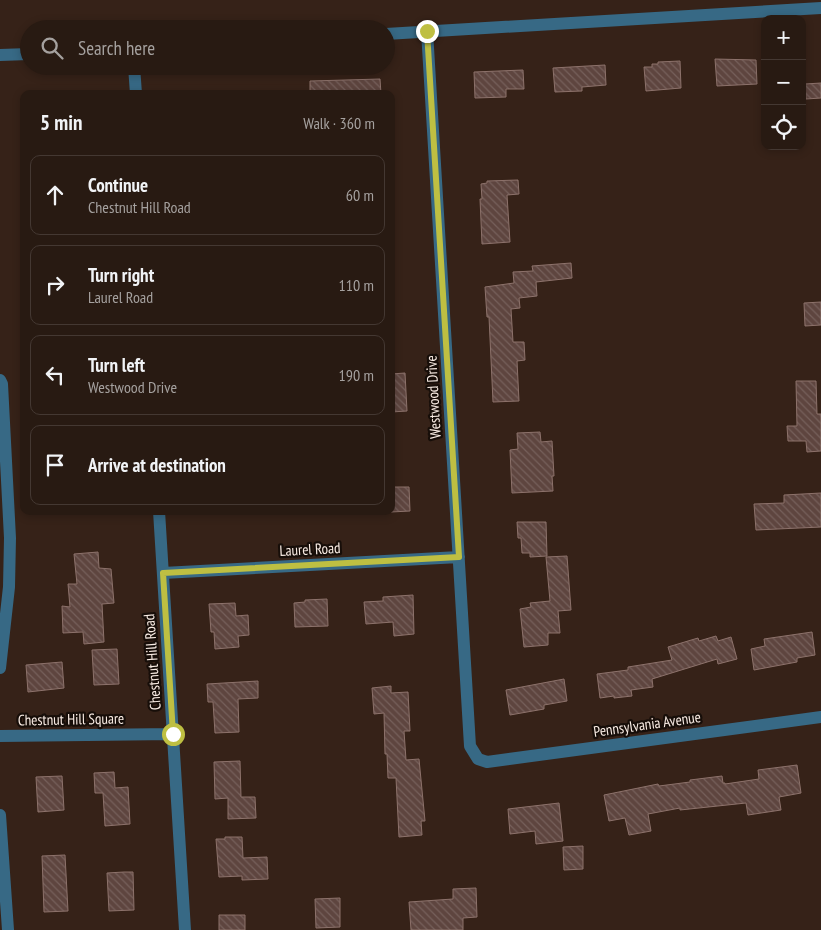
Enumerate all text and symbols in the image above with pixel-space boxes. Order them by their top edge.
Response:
map controls [761,15,806,150]
button: + [761,15,806,60]
search box [20,20,395,75]
route end [416,20,439,43]
icon: search [38,34,66,62]
text: Search here [78,36,155,60]
button: − [761,60,806,105]
button: locate [761,105,806,150]
text: 5 min [40,109,82,136]
text: Walk · 360 m [303,113,375,133]
text: Continue [88,173,148,197]
icon: ahead [41,181,69,209]
text: 60 m [346,185,374,205]
text: Chestnut Hill Road [88,197,191,217]
text: Turn right [88,263,154,287]
icon: right [41,271,69,299]
text: 110 m [339,275,374,295]
text: Laurel Road [88,287,153,307]
text: Turn left [88,353,145,377]
street label: Westwood Drive [421,355,445,439]
icon: left [41,361,69,389]
text: 190 m [339,365,374,385]
text: Westwood Drive [88,377,177,397]
icon: arrive [41,451,69,479]
text: Arrive at destination [88,453,226,477]
street label: Laurel Road [279,538,341,560]
street label: Chestnut Hill Road [139,613,165,711]
street label: Pennsylvania Avenue [592,707,702,741]
street label: Chestnut Hill Square [18,709,124,729]
route start [162,723,185,746]

